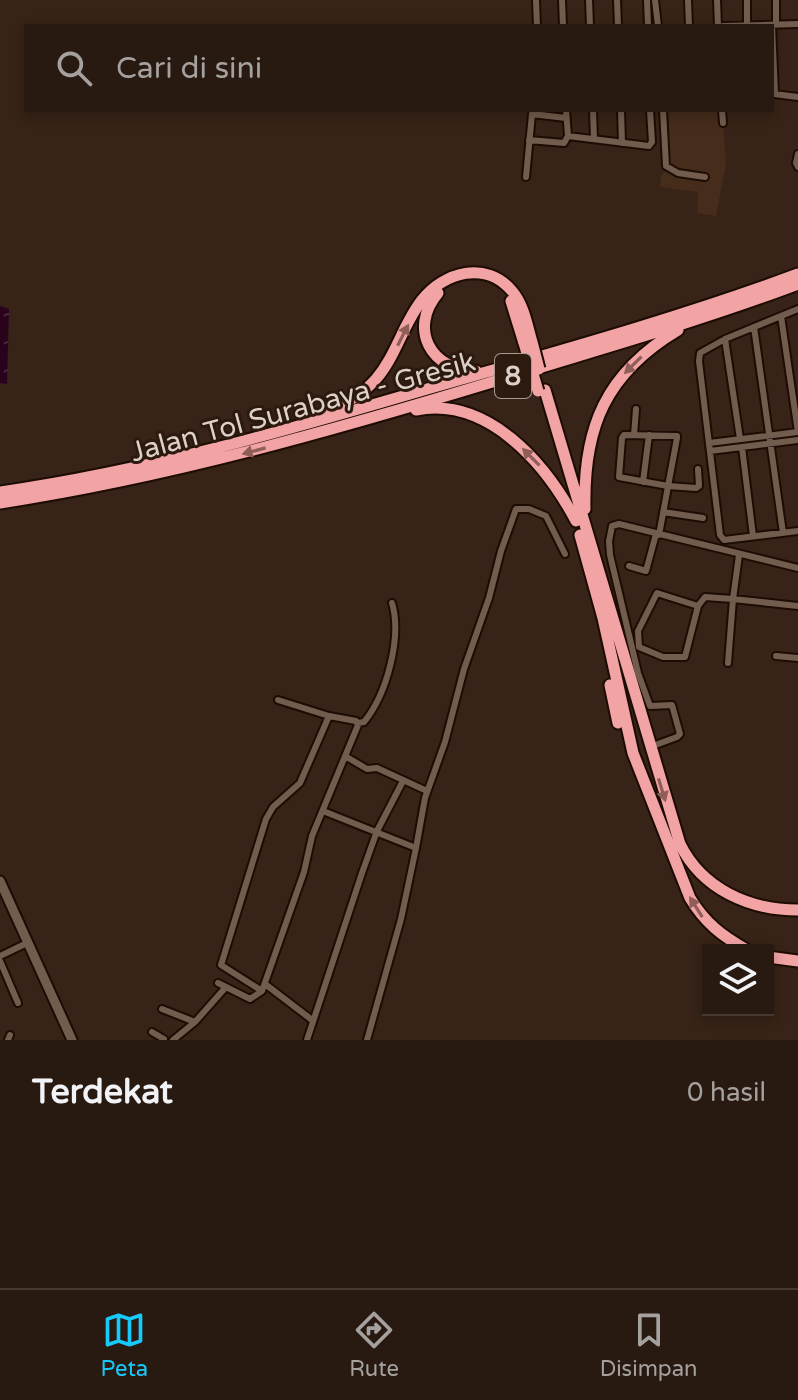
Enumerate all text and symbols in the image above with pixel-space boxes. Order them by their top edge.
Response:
search box [24,24,774,112]
icon: search [52,46,96,90]
text: Cari di sini [116,50,262,87]
one-way arrow [397,324,410,347]
street label: Jalan Tol Surabaya - Gresik [127,345,479,469]
road number: 8 [495,354,531,398]
one-way arrow [624,355,642,374]
one-way arrow [242,446,267,458]
one-way arrow [522,448,541,467]
one-way arrow [656,779,669,803]
one-way arrow [690,896,704,918]
map controls [702,944,774,1016]
button: layers [702,944,774,1016]
text: Terdekat [32,1072,173,1113]
text: 0 hasil [687,1077,766,1108]
tab: Peta [100,1308,148,1382]
tab: Rute [349,1308,399,1382]
tab: Disimpan [600,1308,698,1382]

